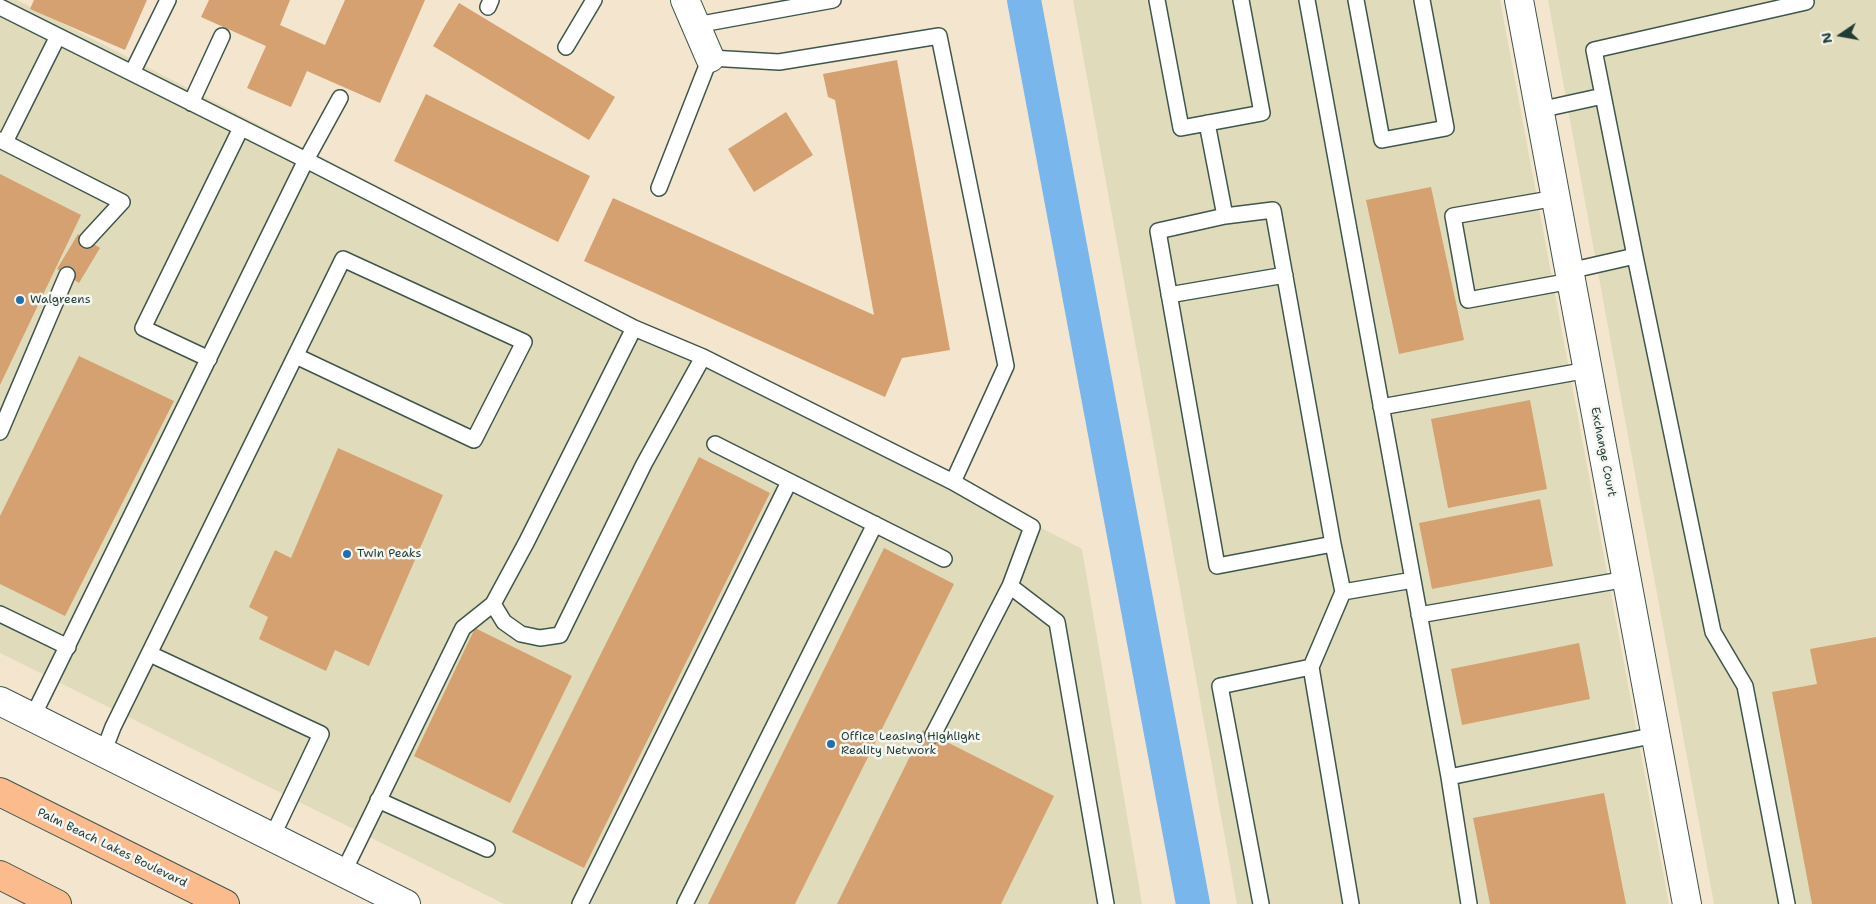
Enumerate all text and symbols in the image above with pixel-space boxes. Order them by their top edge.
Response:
north arrow [1816,10,1866,60]
text: N [1816,31,1836,45]
place label: Walgreens [30,293,91,307]
marker: Walgreens [14,294,26,306]
street label: Exchange Court [1587,406,1619,498]
place label: Twin Peaks [357,547,421,561]
marker: Twin Peaks [341,548,353,560]
place label: Office Leasing Highlight Reality Network [841,730,980,758]
marker: Office Leasing Highlight Reality Network [825,738,837,750]
street label: Palm Beach Lakes Boulevard [35,805,189,891]

